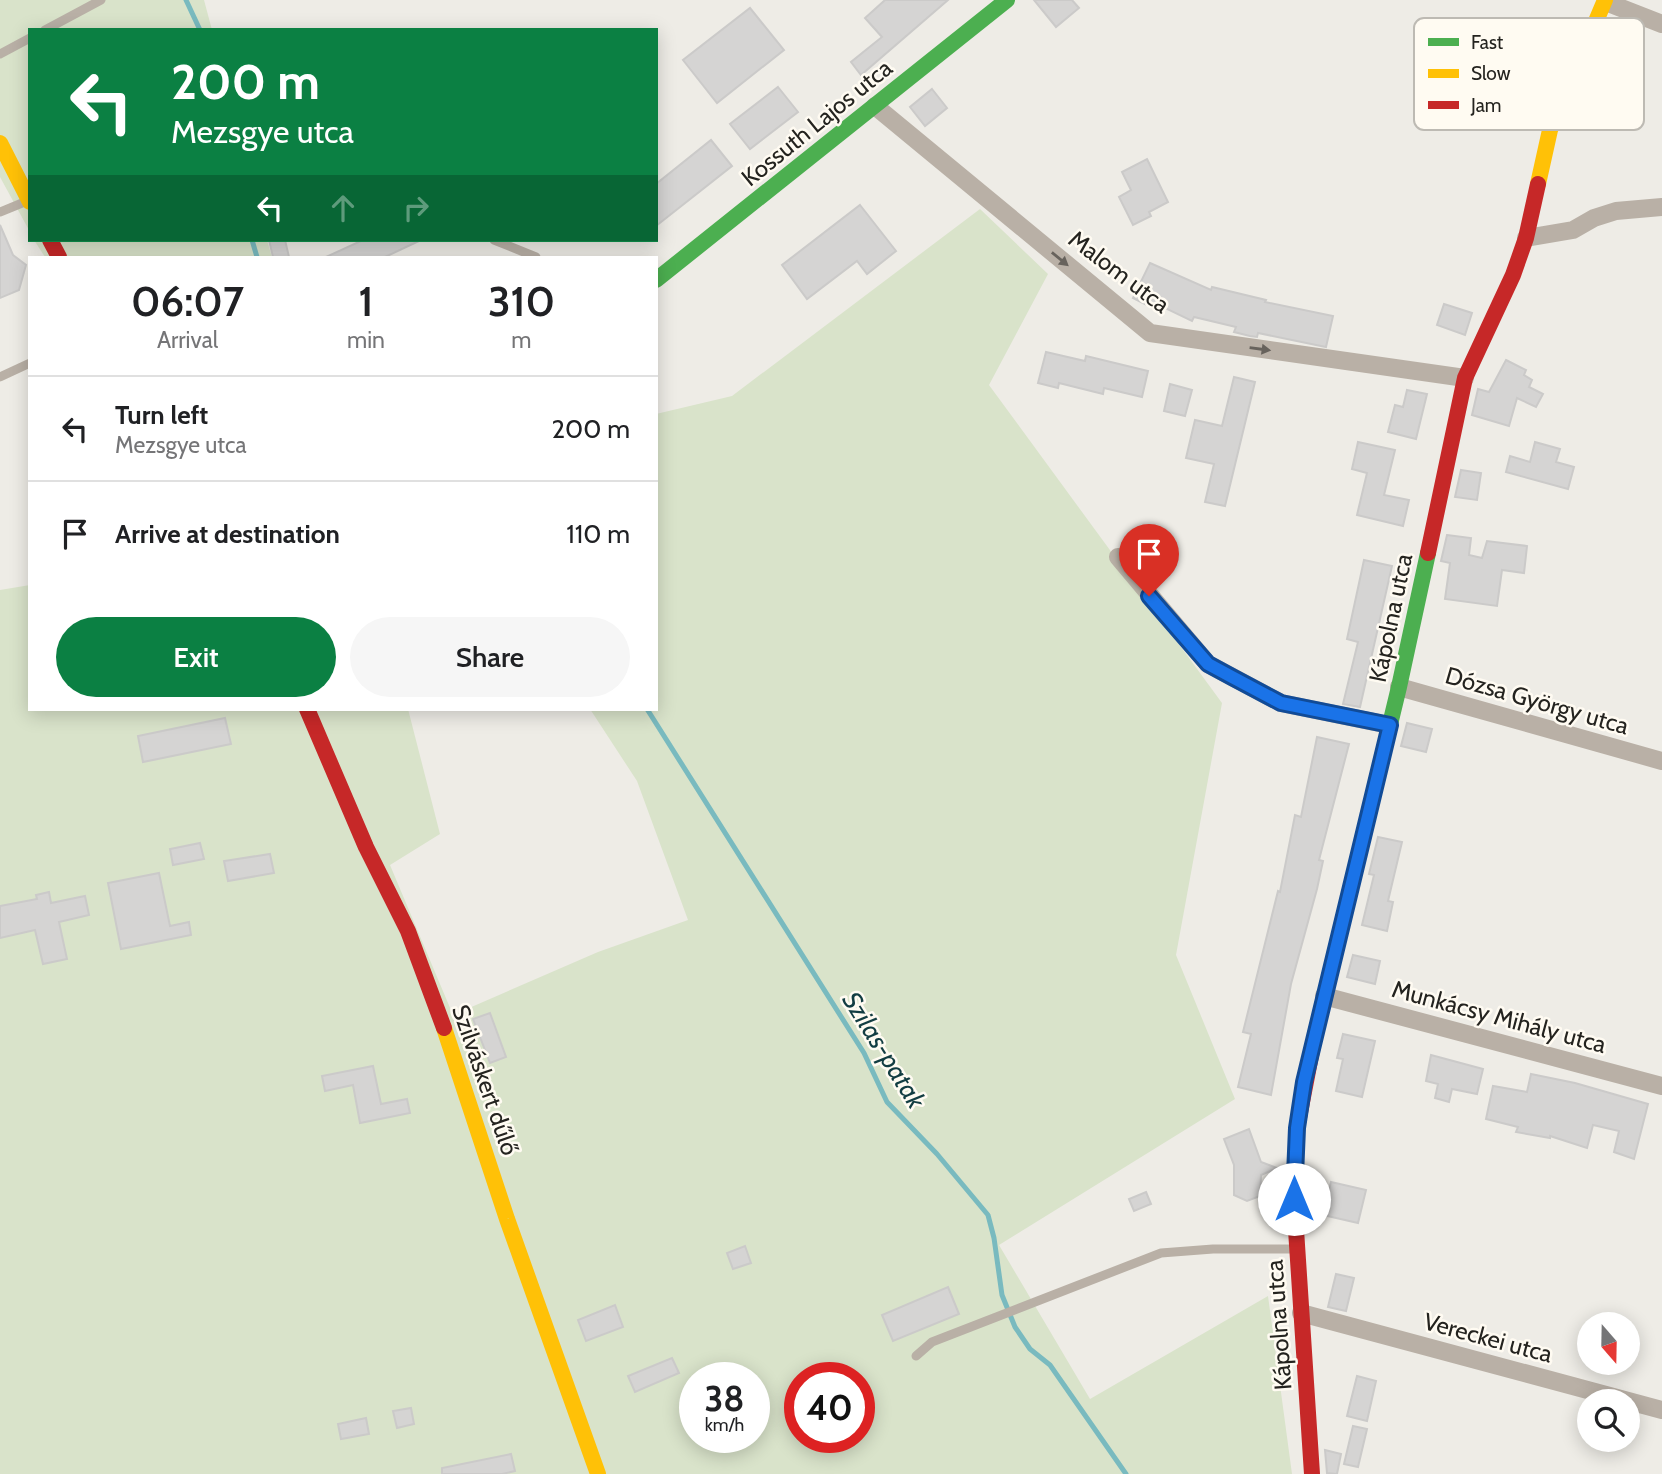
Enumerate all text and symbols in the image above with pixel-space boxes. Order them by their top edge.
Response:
legend [1414,18,1644,130]
text: Fast [1471,31,1504,54]
text: 200 m [171,52,320,111]
street label: Kossuth Lajos utca [736,53,898,192]
icon: left [56,56,147,147]
text: Slow [1471,62,1511,85]
text: Jam [1470,94,1501,117]
text: Mezsgye utca [171,112,354,151]
icon: left [251,189,289,227]
icon: ahead [324,189,362,227]
icon: right [397,189,435,227]
street label: Malom utca [1063,224,1176,319]
one-way arrow [1051,252,1069,267]
text: 06:07 [131,275,244,327]
text: 1 [359,275,373,327]
text: 310 [488,275,555,327]
text: Arrival [157,326,218,354]
text: min [347,326,385,354]
text: m [511,326,532,354]
one-way arrow [1249,344,1271,355]
text: Turn left [115,399,208,431]
icon: left [56,410,94,448]
text: 200 m [551,413,630,445]
text: Mezsgye utca [115,431,247,459]
icon: arrive [56,515,94,553]
text: Arrive at destination [115,518,340,550]
text: 110 m [566,518,630,550]
pin [1119,524,1179,596]
icon: arrive [1130,535,1168,573]
street label: Kápolna utca [1363,551,1418,685]
button: Exit [56,617,336,697]
button: Share [350,617,630,697]
street label: Dózsa György utca [1442,661,1633,741]
street label: Munkácsy Mihály utca [1389,974,1610,1059]
water label: Szilas-patak [836,986,933,1115]
street label: Szilváskert dűlő [446,1001,525,1159]
position arrow [1257,1162,1331,1236]
street label: Kápolna utca [1259,1258,1298,1391]
street label: Vereckei utca [1421,1306,1556,1369]
north arrow [1577,1312,1640,1376]
map controls [1577,1312,1640,1452]
speed limit sign: 40 [784,1362,875,1453]
text: 38 [704,1377,745,1420]
button: search [1577,1389,1640,1452]
text: km/h [705,1414,744,1436]

